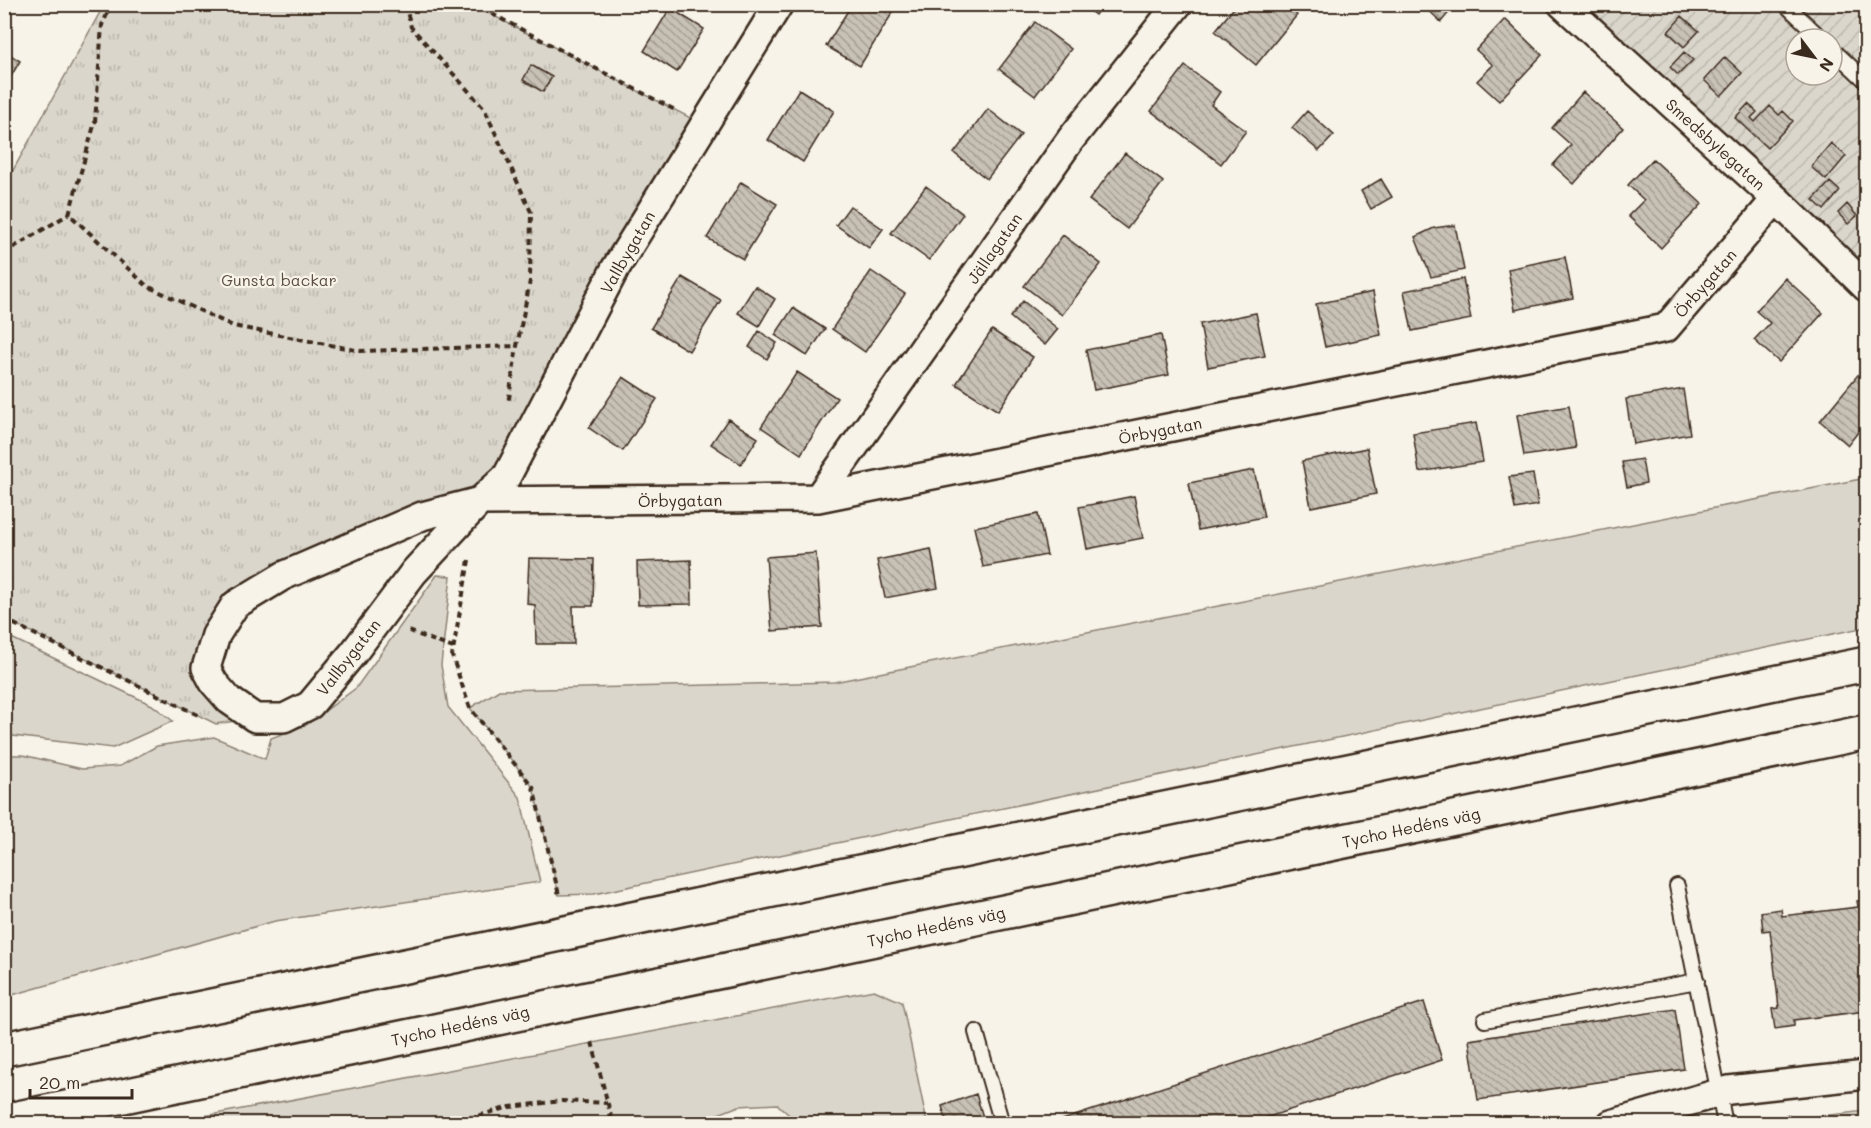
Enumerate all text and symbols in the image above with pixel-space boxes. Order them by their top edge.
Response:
north arrow [1784,27,1844,87]
text: N [1815,54,1839,76]
street label: Smedsbylegatan [1662,94,1770,194]
street label: Vallbygatan [595,207,659,297]
street label: Jällagatan [962,208,1026,288]
street label: Örbygatan [1669,244,1741,322]
park label: Gunsta backar [221,269,337,290]
street label: Örbygatan [1117,412,1203,448]
street label: Örbygatan [638,489,722,511]
street label: Vallbygatan [311,614,385,700]
street label: Tycho Hedéns väg [1340,802,1482,852]
street label: Tycho Hedéns väg [865,901,1007,951]
street label: Tycho Hedéns väg [389,1000,531,1050]
scale bar [30,1062,132,1100]
text: 20 m [39,1070,80,1094]

